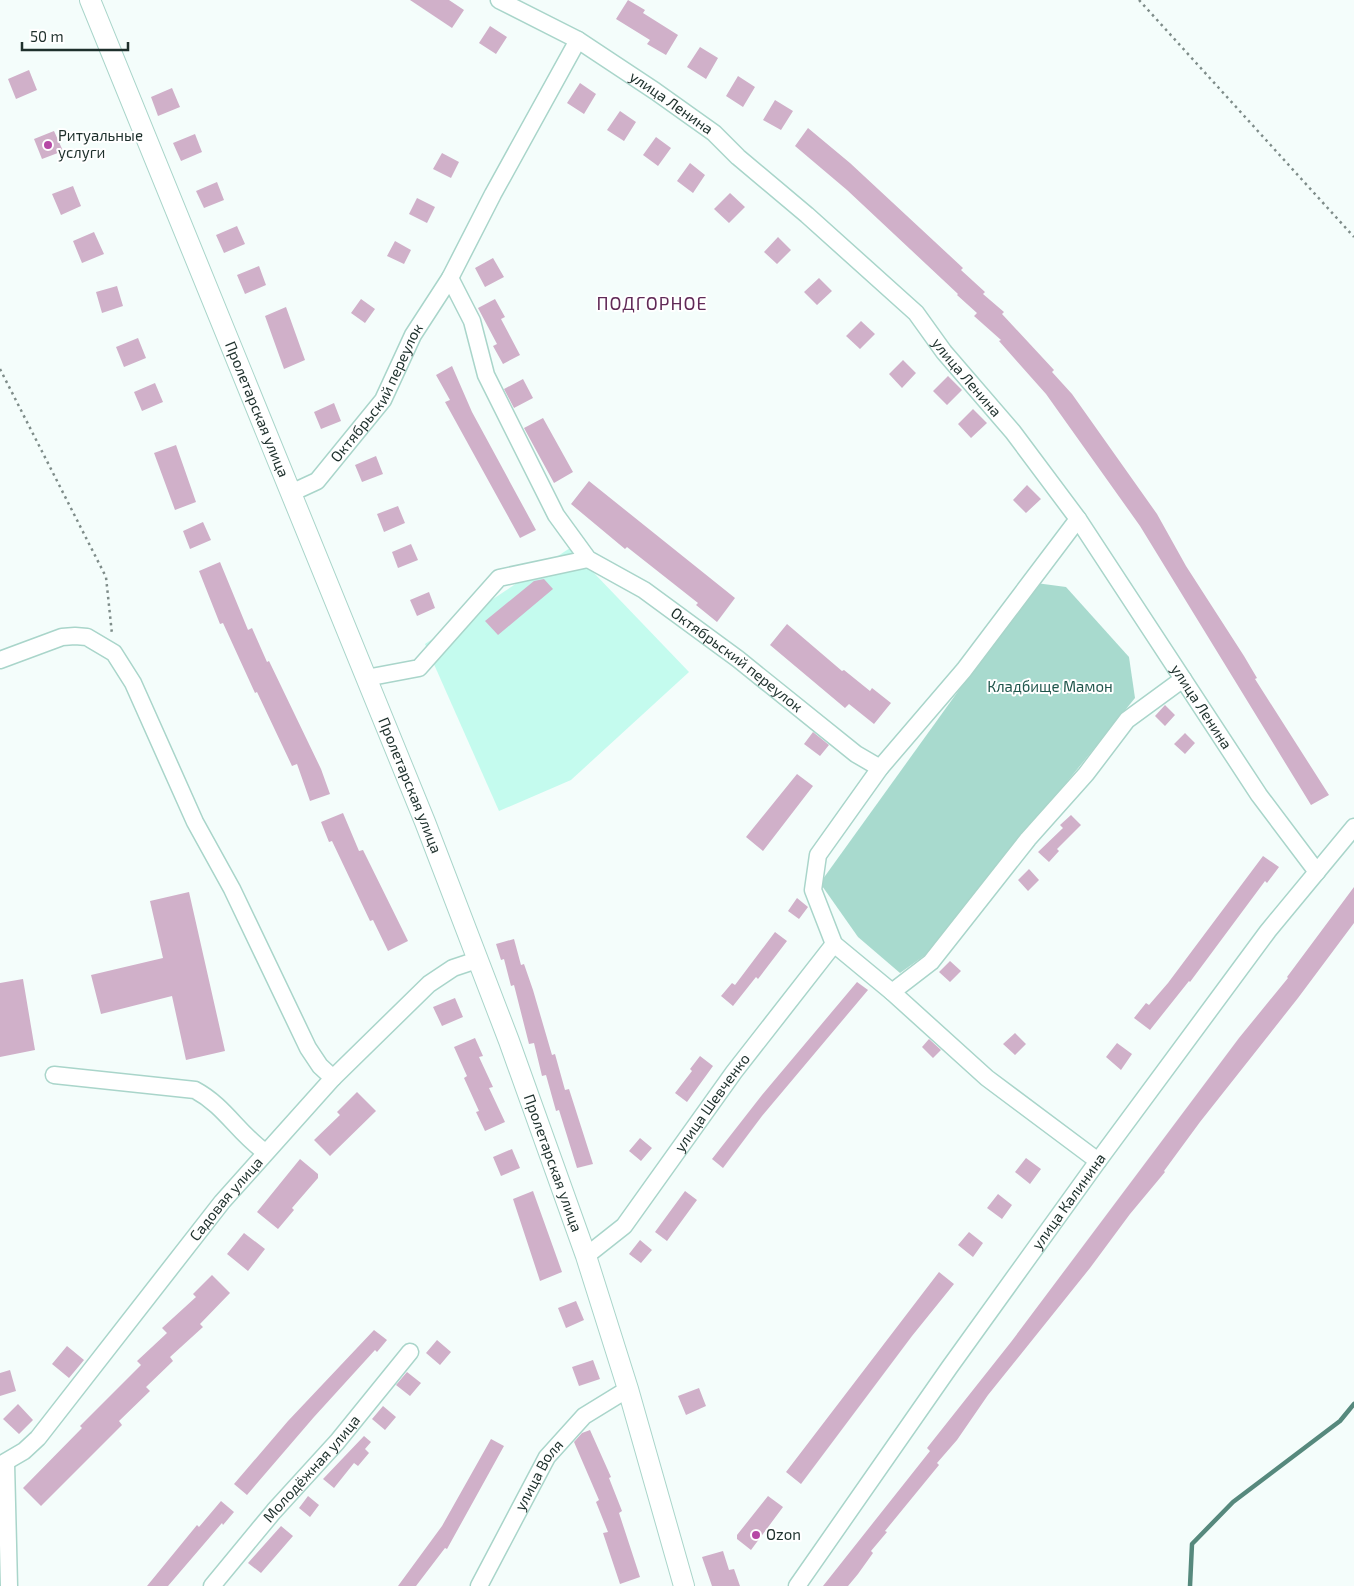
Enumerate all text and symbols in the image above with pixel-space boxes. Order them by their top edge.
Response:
scale bar [22,20,129,52]
text: 50 m [30,27,64,45]
street label: улица Ленина [626,67,717,138]
place label: Ритуальные услуги [58,126,143,162]
marker: Ритуальные услуги [42,139,54,151]
district label: ПОДГОРНОЕ [596,292,708,314]
street label: Октябрьский переулок [326,320,426,465]
street label: улица Ленина [928,334,1006,420]
street label: Пролетарская улица [222,338,293,480]
street label: Октябрьский переулок [668,603,807,715]
street label: улица Ленина [1167,661,1236,752]
park label: Кладбище Мамон [987,677,1113,695]
street label: Пролетарская улица [375,714,446,856]
street label: улица Шевченко [670,1049,753,1156]
street label: Пролетарская улица [521,1092,587,1234]
street label: улица Калинина [1027,1149,1109,1253]
street label: Садовая улица [185,1153,266,1244]
street label: Молодёжная улица [259,1411,363,1525]
street label: улица Воля [510,1435,566,1514]
place label: Ozon [766,1525,801,1543]
marker: Ozon [750,1529,762,1541]

